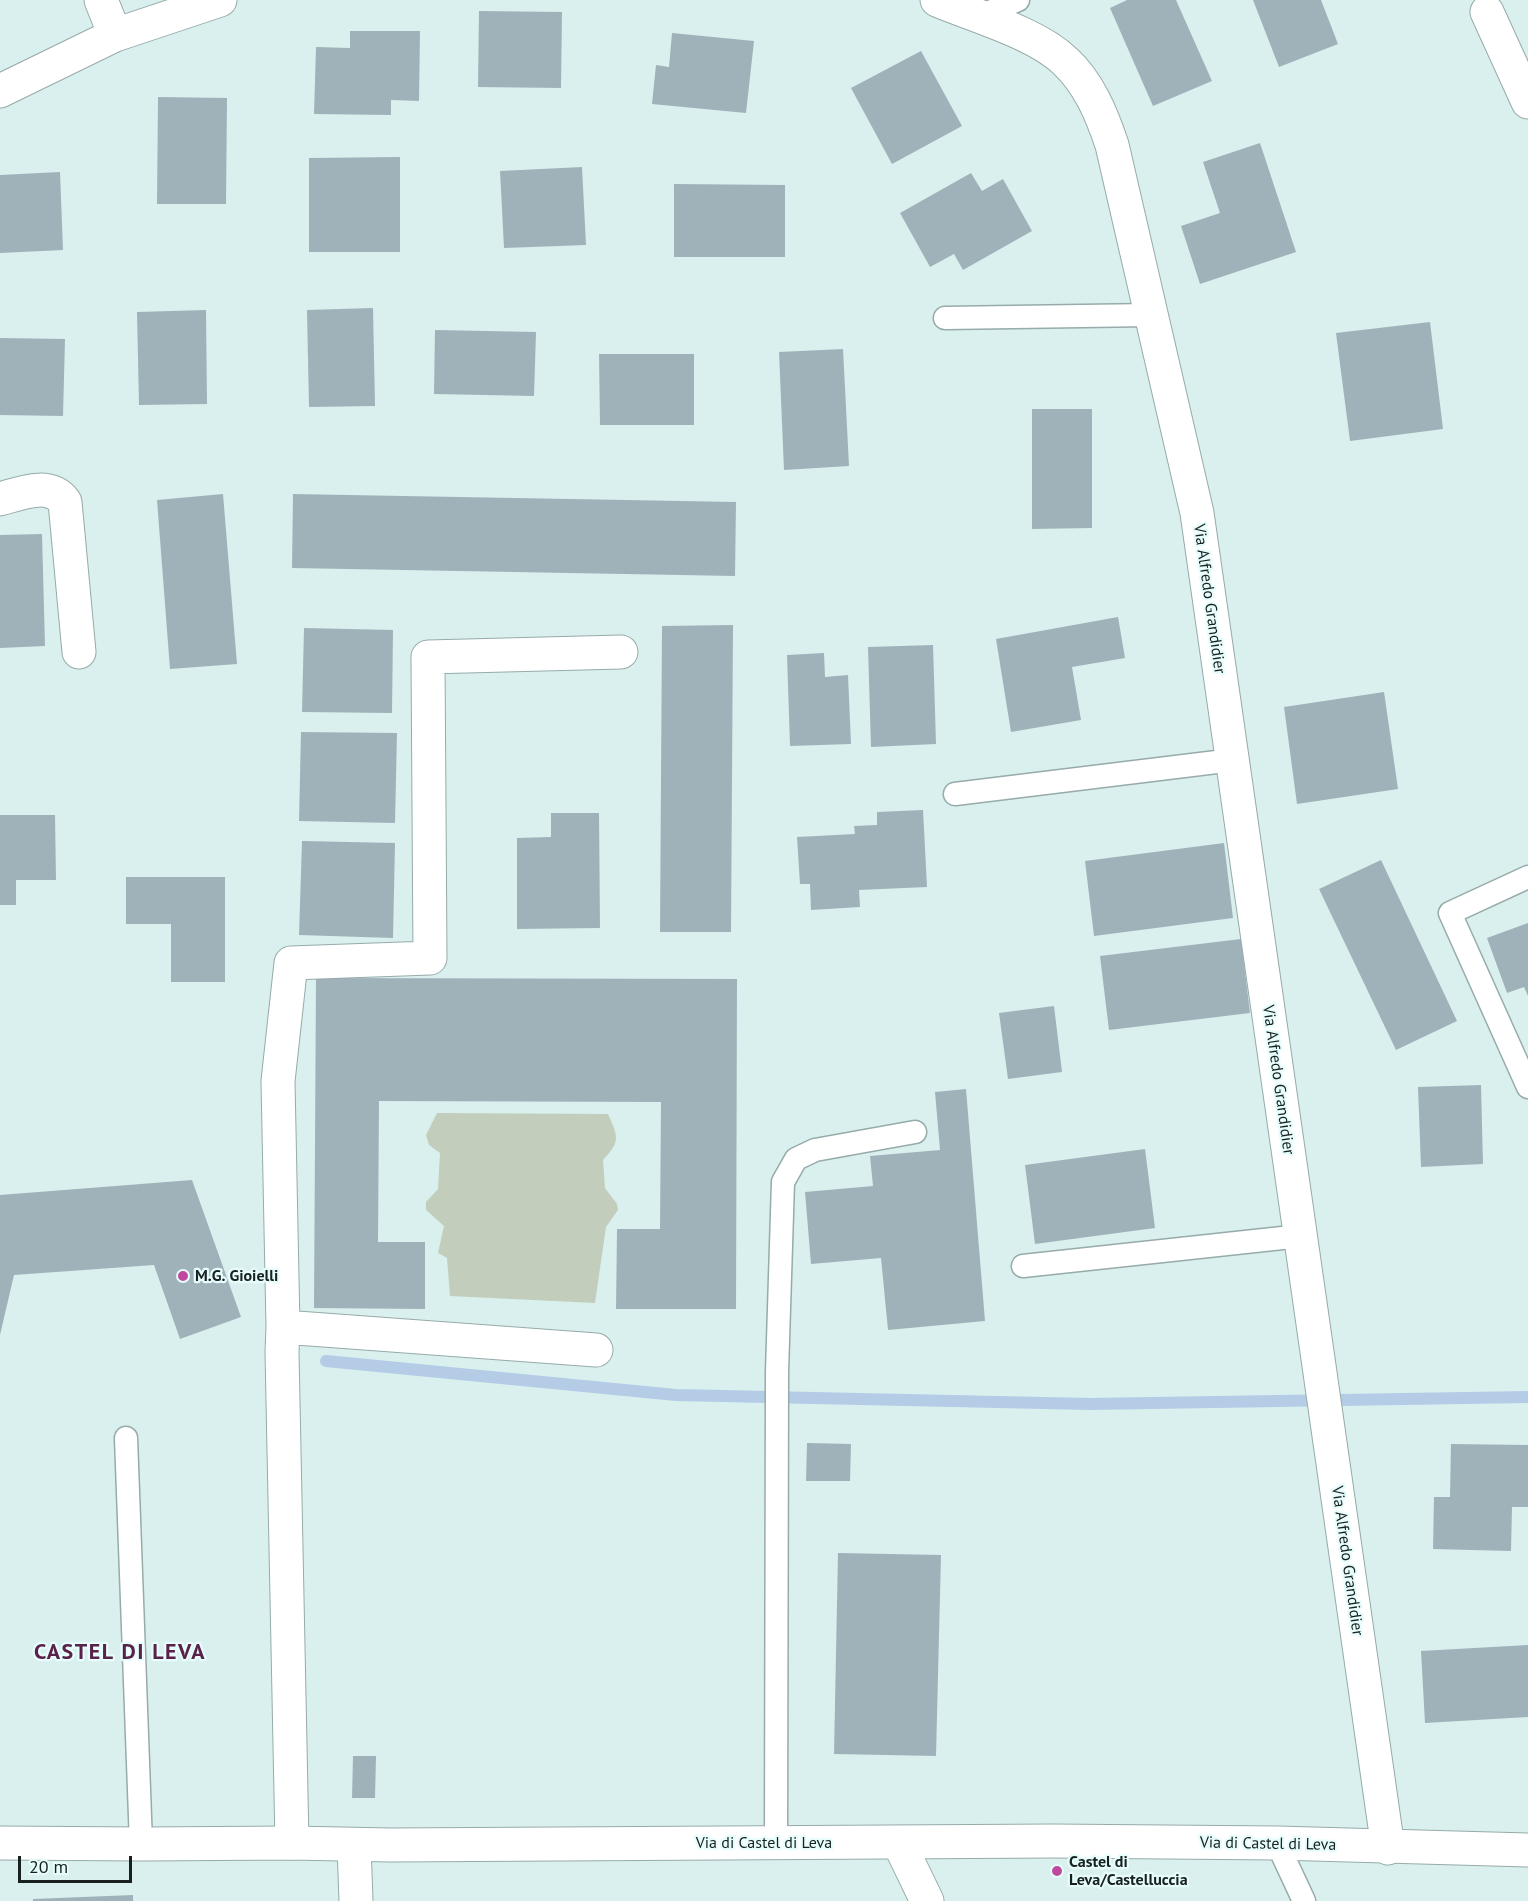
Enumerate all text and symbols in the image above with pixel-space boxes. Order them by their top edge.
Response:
street label: Via Alfredo Grandidier [1189,523,1229,675]
street label: Via Alfredo Grandidier [1258,1004,1298,1156]
place label: M.G. Gioielli [195,1266,278,1286]
marker: M.G. Gioielli [176,1269,190,1283]
street label: Via Alfredo Grandidier [1327,1485,1367,1637]
district label: CASTEL DI LEVA [34,1640,206,1666]
street label: Via di Castel di Leva [696,1833,832,1853]
street label: Via di Castel di Leva [1200,1833,1336,1855]
scale bar [21,1844,135,1882]
place label: Castel di Leva/Castelluccia [1069,1852,1188,1890]
text: 20 m [29,1855,68,1878]
marker: Castel di Leva/Castelluccia [1050,1864,1064,1878]

